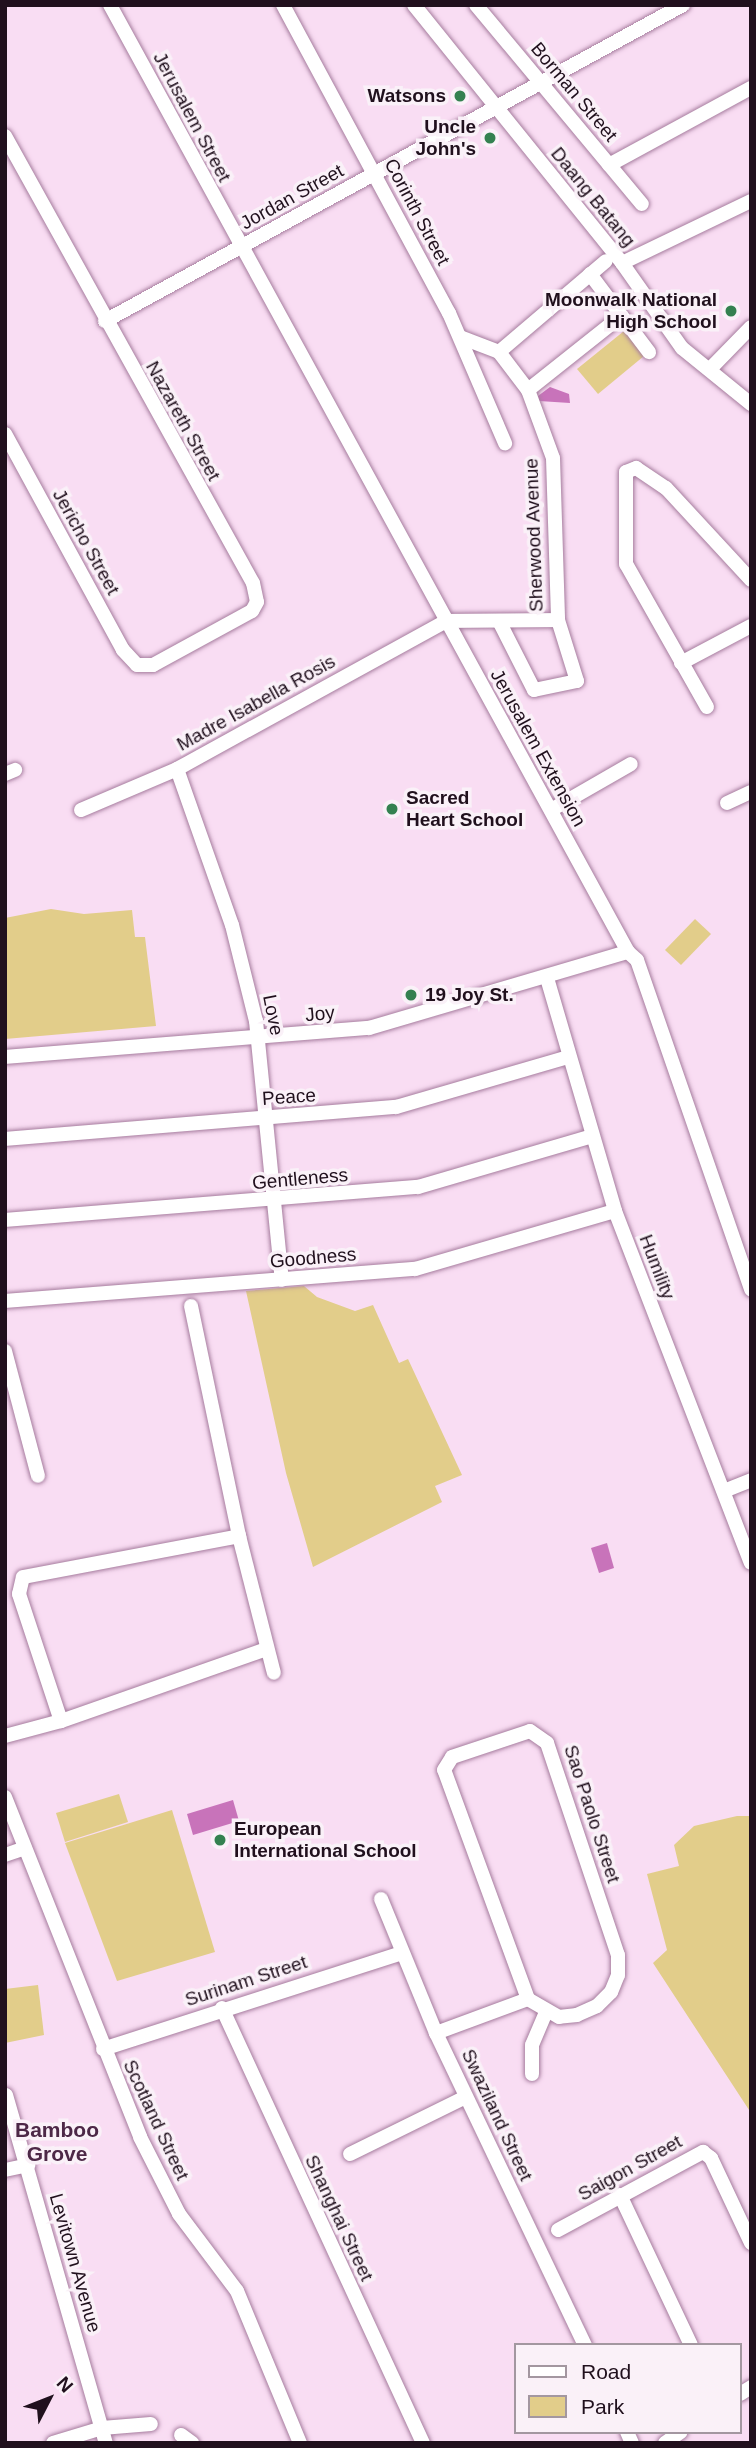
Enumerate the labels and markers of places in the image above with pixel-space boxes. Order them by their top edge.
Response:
place label: Watsons [368,85,446,107]
marker: Watsons [452,88,468,104]
place label: Uncle John's [416,116,476,160]
marker: Uncle John's [482,130,498,146]
place label: Moonwalk National High School [545,289,717,333]
marker: Moonwalk National High School [723,303,739,319]
place label: Sacred Heart School [406,787,523,831]
marker: Sacred Heart School [384,801,400,817]
place label: 19 Joy St. [425,984,514,1006]
marker: 19 Joy St. [403,987,419,1003]
place label: European International School [234,1818,417,1862]
marker: European International School [212,1832,228,1848]

